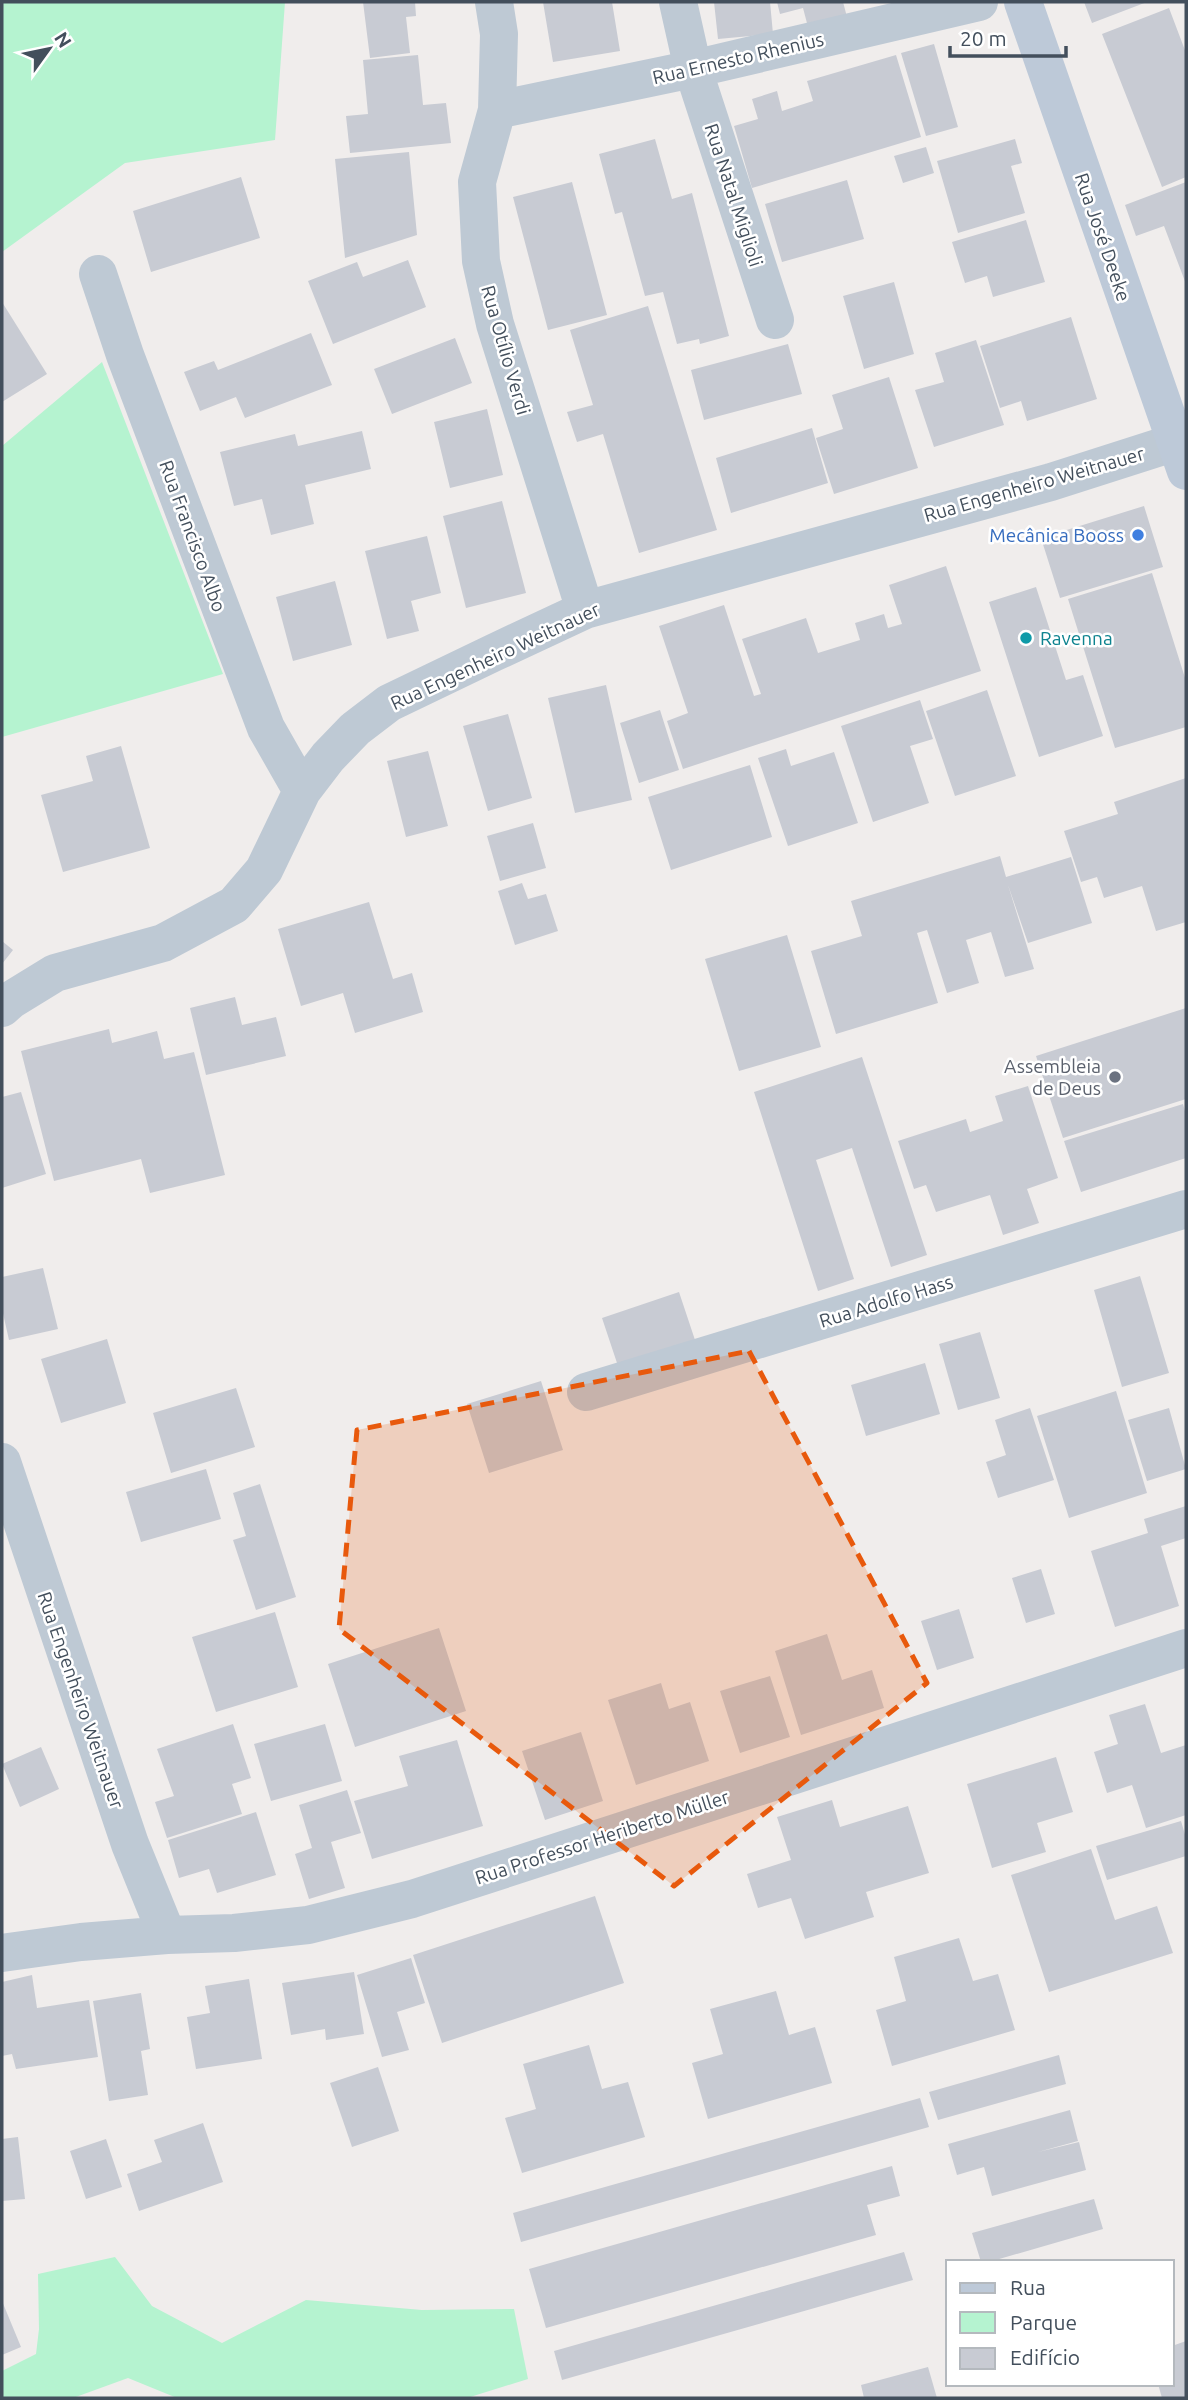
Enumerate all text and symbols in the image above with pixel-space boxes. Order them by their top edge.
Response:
north arrow [14,14,84,84]
scale bar [950,14,1066,58]
text: 20 m [960,26,1007,50]
text: N [50,28,76,52]
street label: Rua Ernesto Rhenius [650,28,826,88]
street label: Rua Natal Miglioli [701,121,767,269]
street label: Rua José Deeke [1071,170,1135,304]
street label: Rua Otílio Verdi [477,283,535,417]
street label: Rua Engenheiro Weitnauer [921,442,1147,526]
street label: Rua Francisco Albo [155,457,231,615]
place label: Mecânica Booss [989,524,1124,546]
marker: Mecânica Booss [1130,527,1146,543]
street label: Rua Engenheiro Weitnauer [387,598,603,714]
place label: Ravenna [1040,627,1113,649]
marker: Ravenna [1018,630,1034,646]
place label: Assembleia de Deus [1004,1055,1101,1099]
marker: Assembleia de Deus [1107,1069,1123,1085]
street label: Rua Adolfo Hass [817,1270,955,1332]
street label: Rua Engenheiro Weitnauer [33,1589,129,1811]
street label: Rua Professor Heriberto Müller [472,1786,732,1888]
legend [946,2260,1174,2386]
text: Rua [1010,2275,1046,2299]
text: Parque [1010,2310,1077,2334]
text: Edifício [1010,2345,1080,2369]

